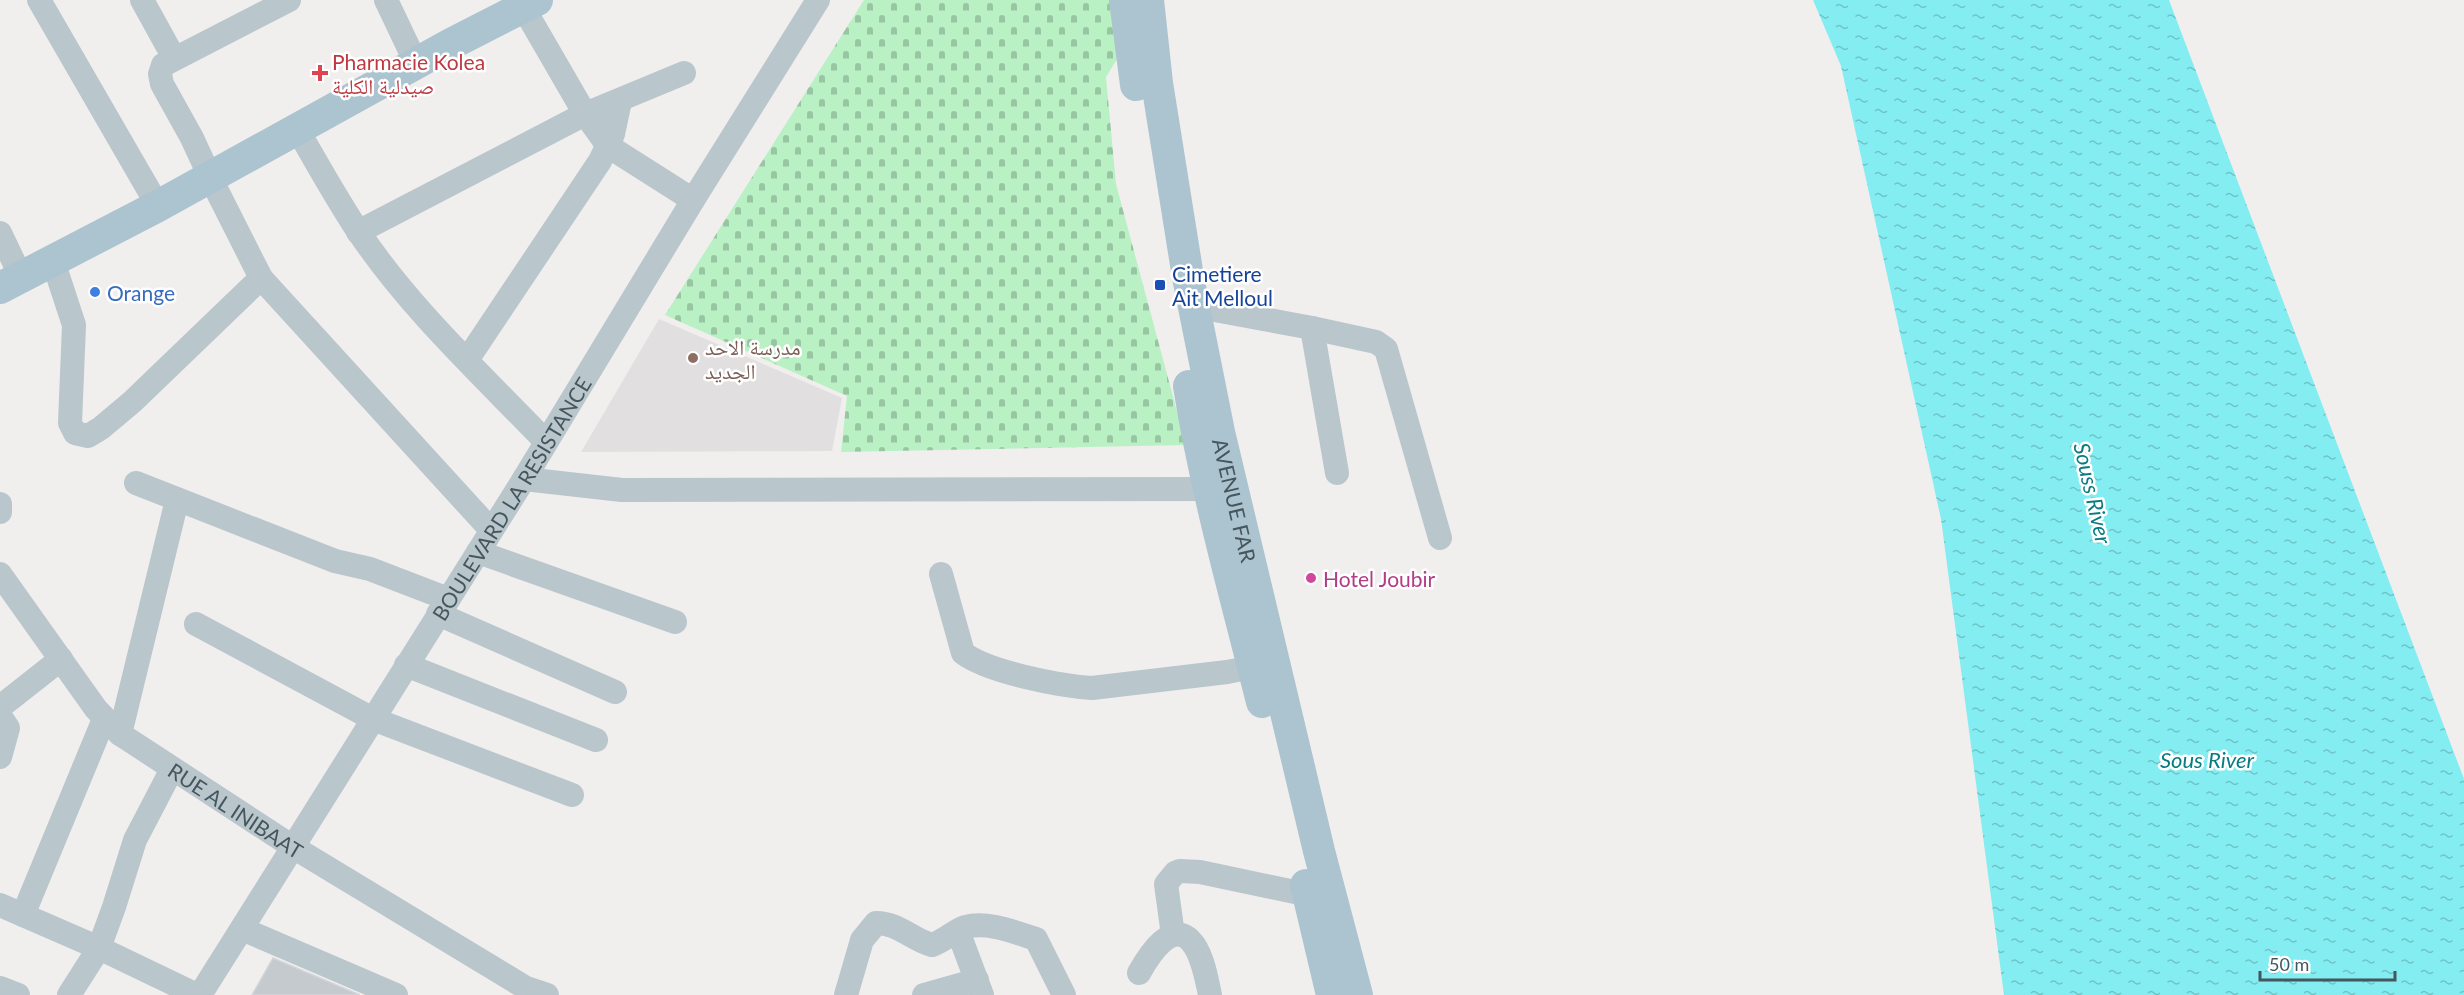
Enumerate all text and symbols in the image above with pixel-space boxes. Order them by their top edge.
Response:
place label: Pharmacie Kolea صيدلية الكلية [332,49,485,98]
marker: Pharmacie Kolea صيدلية الكلية [313,66,327,80]
place label: Cimetiere Ait Melloul [1172,261,1273,310]
marker: Cimetiere Ait Melloul [1153,278,1167,292]
place label: Orange [107,280,175,305]
marker: Orange [88,285,102,299]
place label: مدرسة الاحد الجديد [705,334,801,383]
marker: مدرسة الاحد الجديد [686,351,700,365]
street label: BOULEVARD LA RESISTANCE [426,372,596,625]
street label: AVENUE FAR [1208,436,1262,565]
water label: Souss River [2068,440,2118,547]
place label: Hotel Joubir [1323,566,1436,591]
marker: Hotel Joubir [1304,571,1318,585]
water label: Sous River [2160,746,2255,773]
street label: RUE AL INIBAAT [164,757,308,863]
scale bar [2260,944,2395,982]
text: 50 m [2269,953,2309,975]

